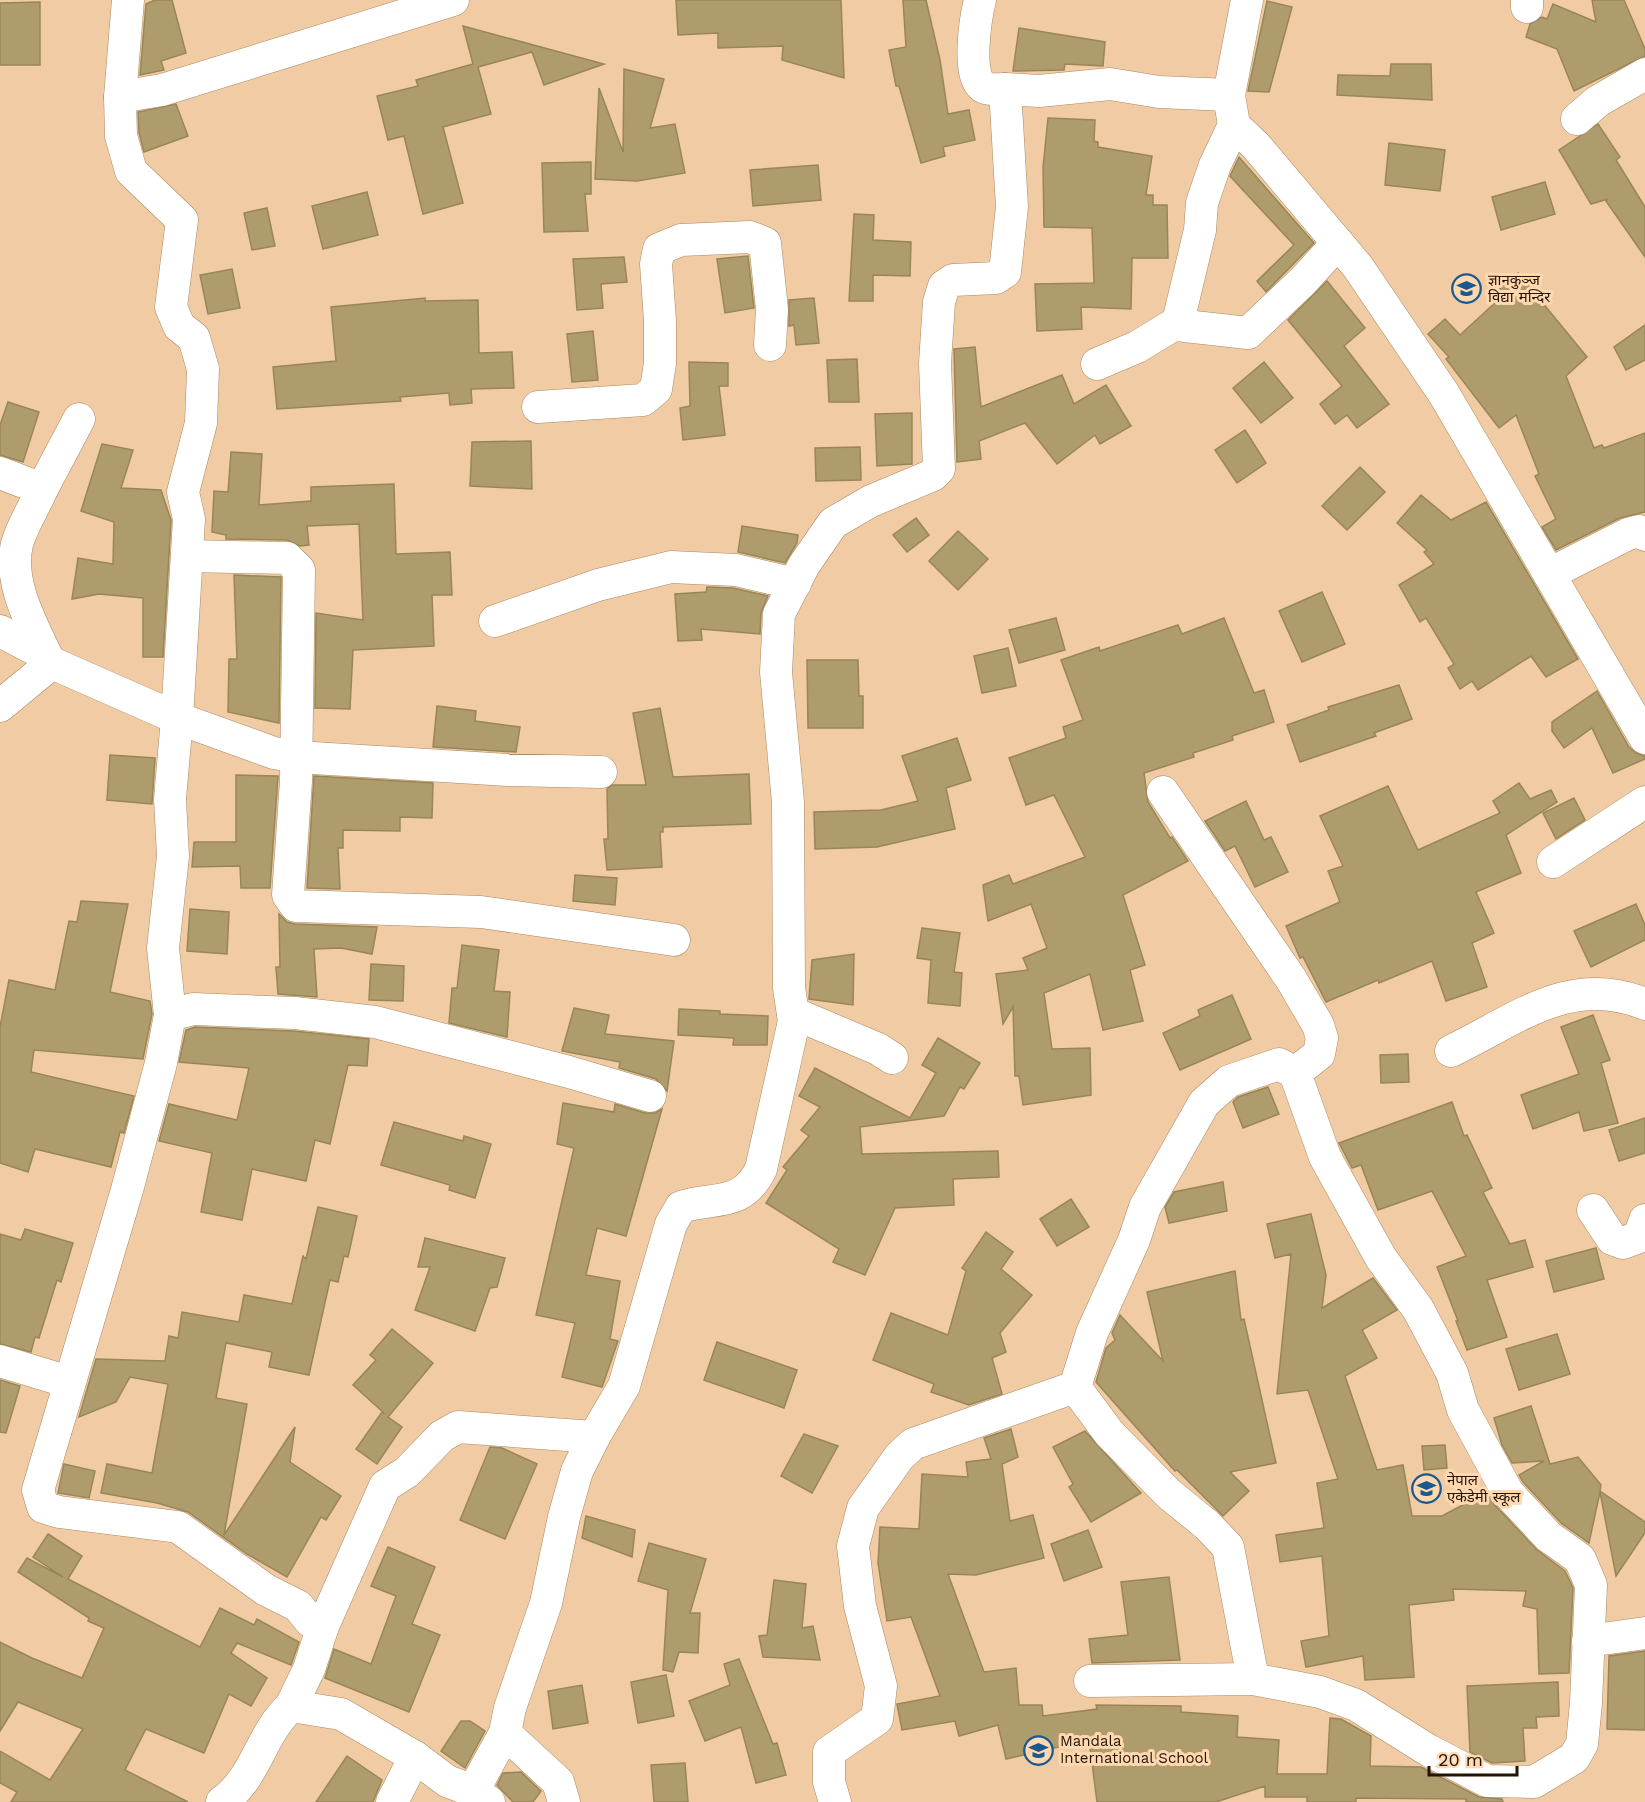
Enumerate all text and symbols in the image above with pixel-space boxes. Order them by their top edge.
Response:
place label: ज्ञानकुञ्‍ज विद्या मन्दिर [1488,271,1551,306]
school or university icon: ज्ञानकुञ्‍ज विद्या मन्दिर [1451,273,1483,305]
place label: नेपाल एकेडेमी स्कूल [1447,1471,1521,1507]
school or university icon: नेपाल एकेडेमी स्कूल [1410,1473,1442,1505]
place label: Mandala International School [1060,1732,1209,1767]
school or university icon: Mandala International School [1023,1734,1055,1766]
scale bar [1429,1739,1518,1777]
text: 20 m [1438,1749,1483,1770]

